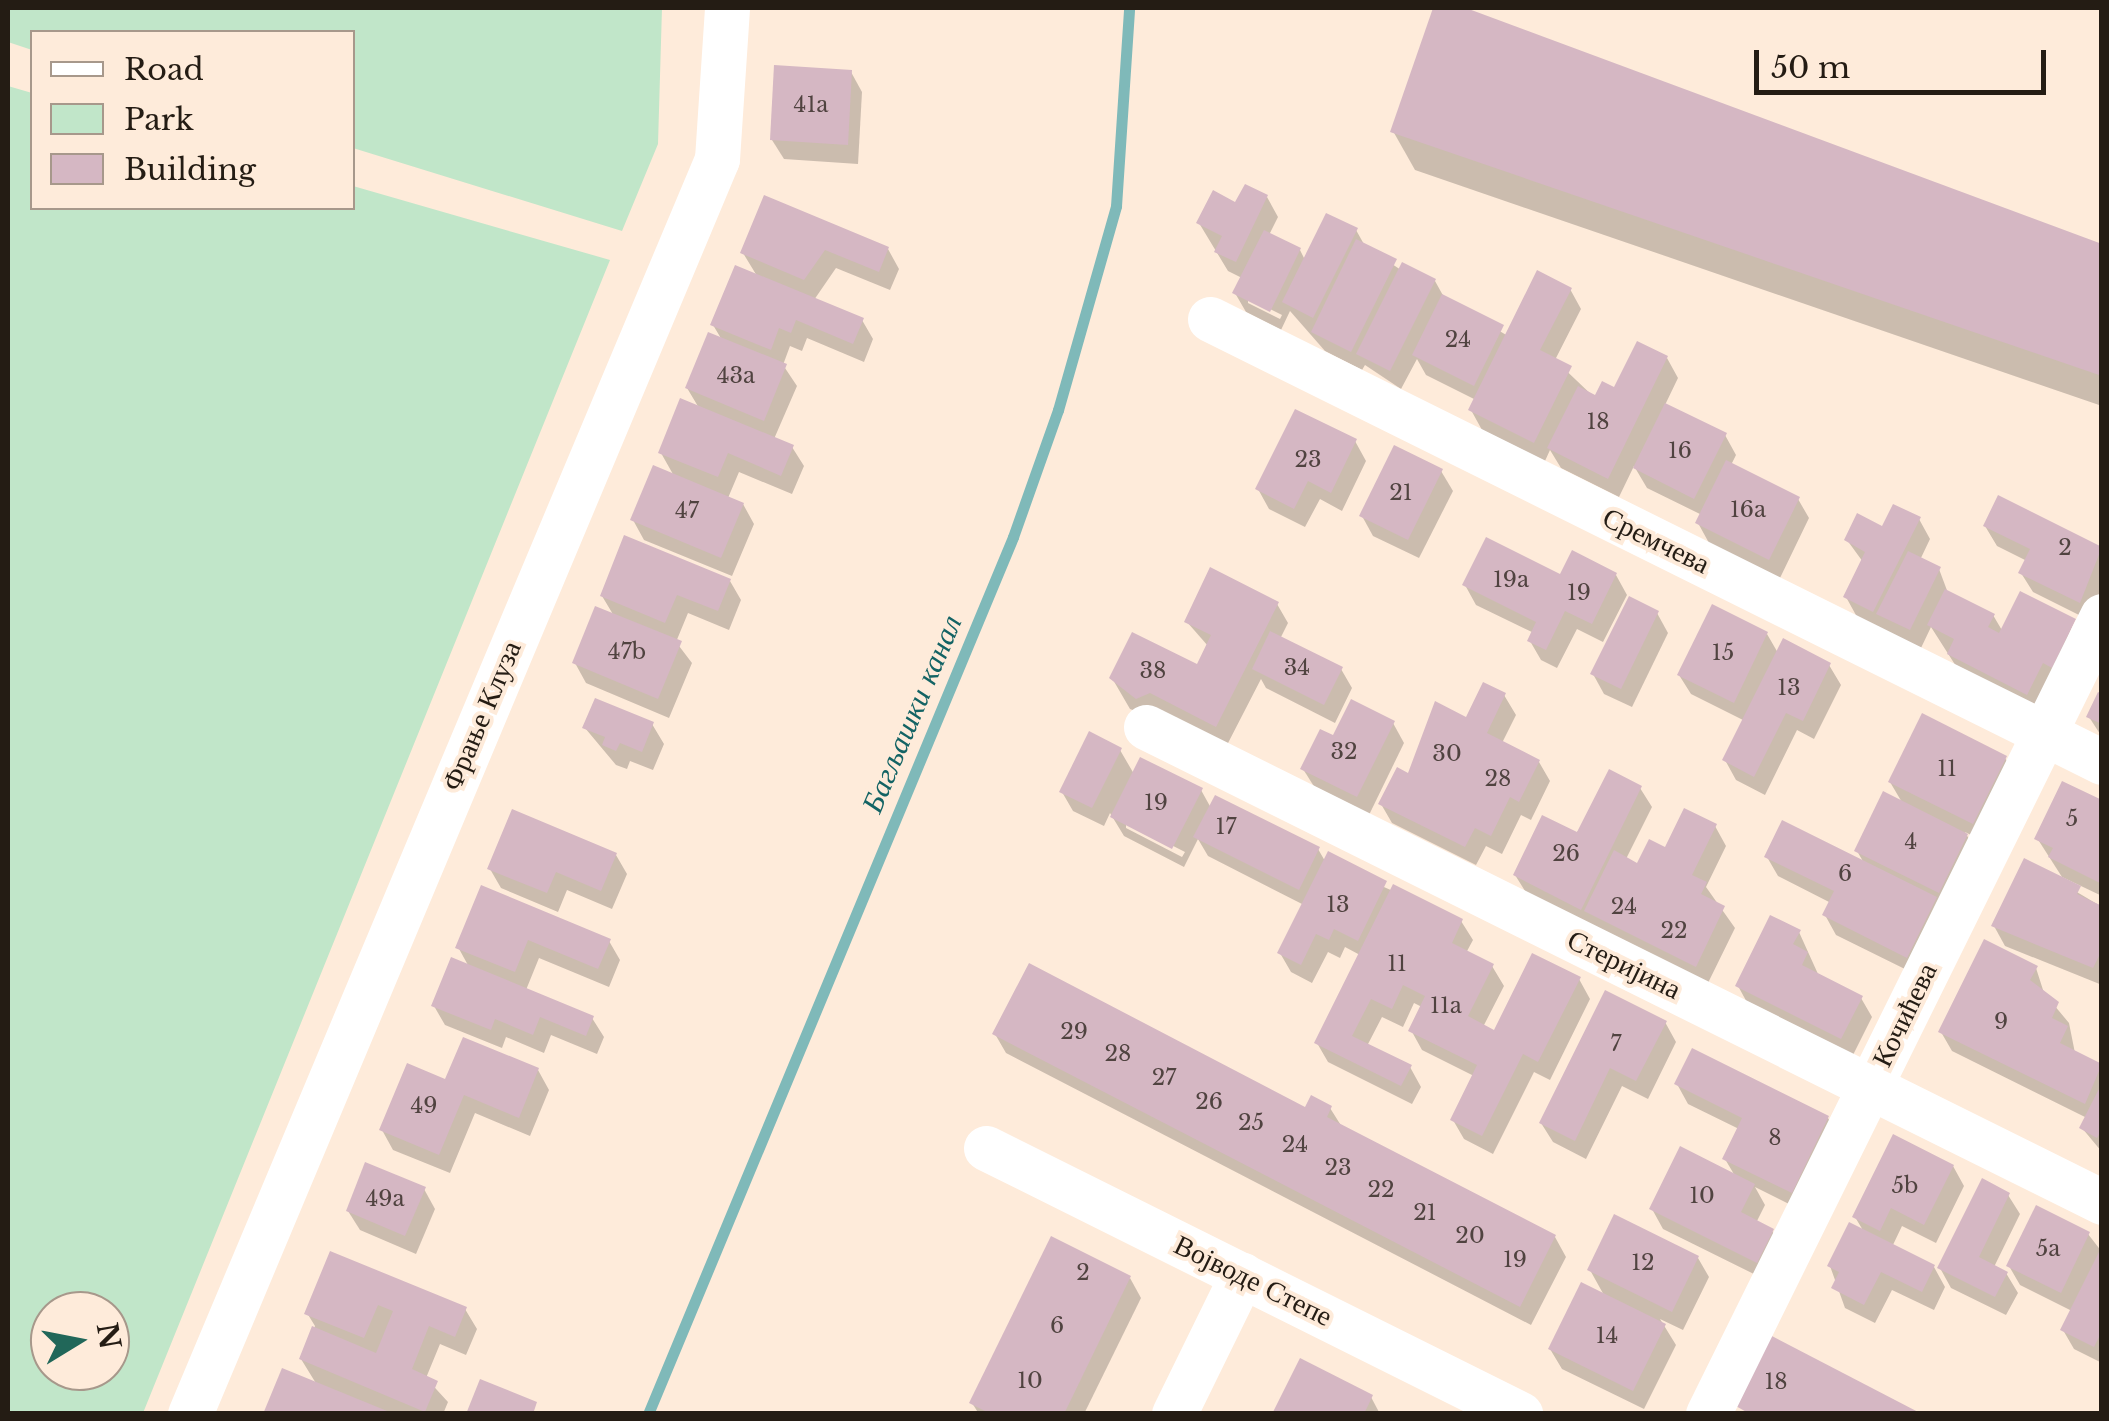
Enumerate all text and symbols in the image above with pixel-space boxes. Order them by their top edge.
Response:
legend [30,30,355,210]
scale bar [1759,30,2052,92]
text: 50 m [1771,49,1850,86]
text: Road [124,51,204,88]
house number: 41a [794,92,828,118]
text: Park [124,101,194,138]
text: Building [124,151,256,188]
house number: 24 [1445,327,1471,353]
house number: 43a [717,363,755,389]
house number: 18 [1586,409,1610,435]
house number: 16 [1668,438,1692,464]
house number: 23 [1294,447,1322,473]
house number: 21 [1389,480,1413,506]
house number: 16a [1730,497,1766,523]
house number: 47 [675,498,699,524]
street label: Сремчева [1597,501,1715,581]
house number: 2 [2058,535,2072,561]
house number: 19a [1493,567,1529,593]
house number: 19 [1567,580,1591,606]
water label: Багљашки канал [854,610,970,818]
street label: Фрање Клуза [435,636,529,796]
house number: 47b [608,639,646,665]
house number: 15 [1712,640,1734,666]
house number: 34 [1284,655,1310,681]
house number: 38 [1140,658,1166,684]
house number: 13 [1777,675,1801,701]
house number: 32 [1330,739,1358,765]
house number: 30 [1432,741,1462,767]
house number: 11 [1937,756,1957,782]
house number: 28 [1485,766,1511,792]
house number: 19 [1144,790,1168,816]
house number: 5 [2066,806,2078,832]
house number: 17 [1216,814,1236,840]
house number: 4 [1905,829,1917,855]
house number: 26 [1552,841,1580,867]
house number: 6 [1838,861,1852,887]
house number: 13 [1326,892,1350,918]
house number: 24 [1611,894,1637,920]
house number: 22 [1660,918,1688,944]
street label: Стеријина [1562,923,1686,1007]
house number: 11 [1387,951,1407,977]
street label: Кочићева [1865,958,1945,1072]
house number: 11a [1430,993,1462,1019]
house number: 9 [1994,1009,2008,1035]
house number: 29 [1060,1019,1088,1045]
house number: 7 [1610,1031,1622,1057]
house number: 28 [1105,1041,1131,1067]
house number: 27 [1152,1065,1176,1091]
house number: 26 [1195,1089,1223,1115]
house number: 49 [410,1093,438,1119]
house number: 25 [1238,1110,1264,1136]
house number: 8 [1768,1125,1782,1151]
house number: 24 [1282,1132,1308,1158]
house number: 23 [1324,1155,1352,1181]
house number: 5b [1892,1173,1918,1199]
house number: 22 [1367,1177,1395,1203]
house number: 10 [1689,1183,1715,1209]
house number: 49a [365,1186,405,1212]
house number: 21 [1413,1200,1437,1226]
house number: 20 [1455,1223,1485,1249]
street label: Војводе Степе [1168,1228,1338,1334]
house number: 5a [2036,1236,2060,1262]
house number: 19 [1503,1247,1527,1273]
house number: 12 [1631,1250,1655,1276]
house number: 2 [1076,1260,1090,1286]
north arrow [30,1291,130,1391]
house number: 6 [1050,1313,1064,1339]
text: N [89,1320,128,1352]
house number: 14 [1596,1323,1618,1349]
house number: 10 [1017,1368,1043,1394]
house number: 18 [1764,1369,1788,1395]

